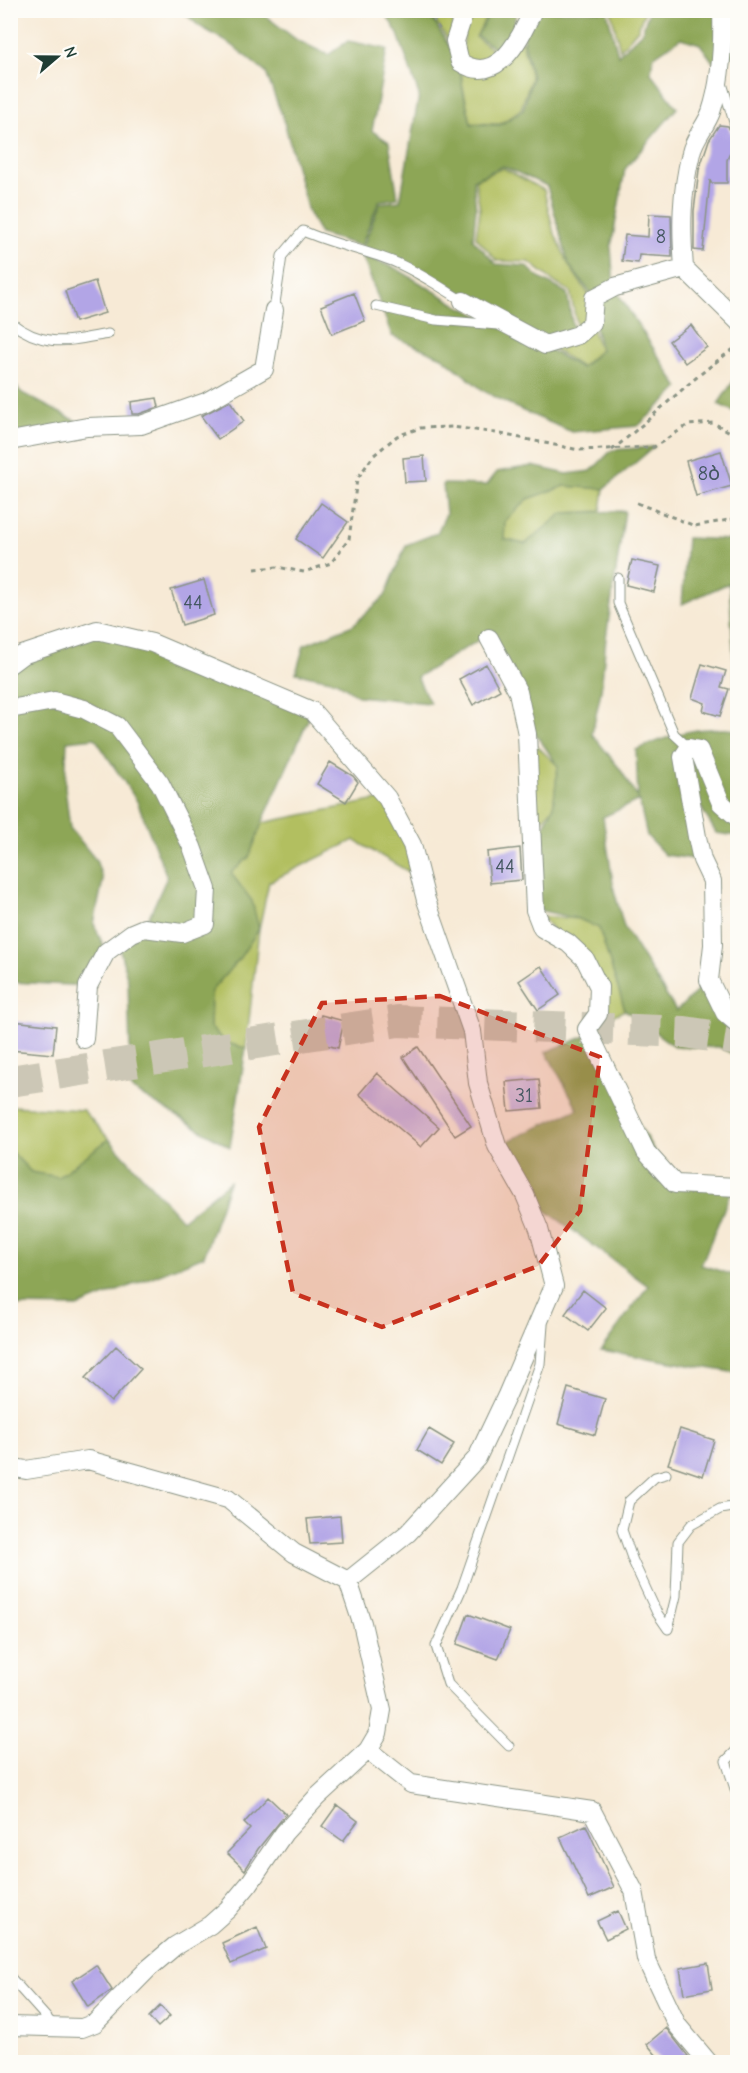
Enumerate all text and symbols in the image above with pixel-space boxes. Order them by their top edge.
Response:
north arrow [27,27,87,87]
text: N [60,44,80,60]
house number: 8 [656,225,666,248]
house number: 8ბ [698,462,720,485]
house number: 44 [183,591,203,614]
house number: 44 [495,855,515,878]
house number: 31 [515,1084,533,1107]

